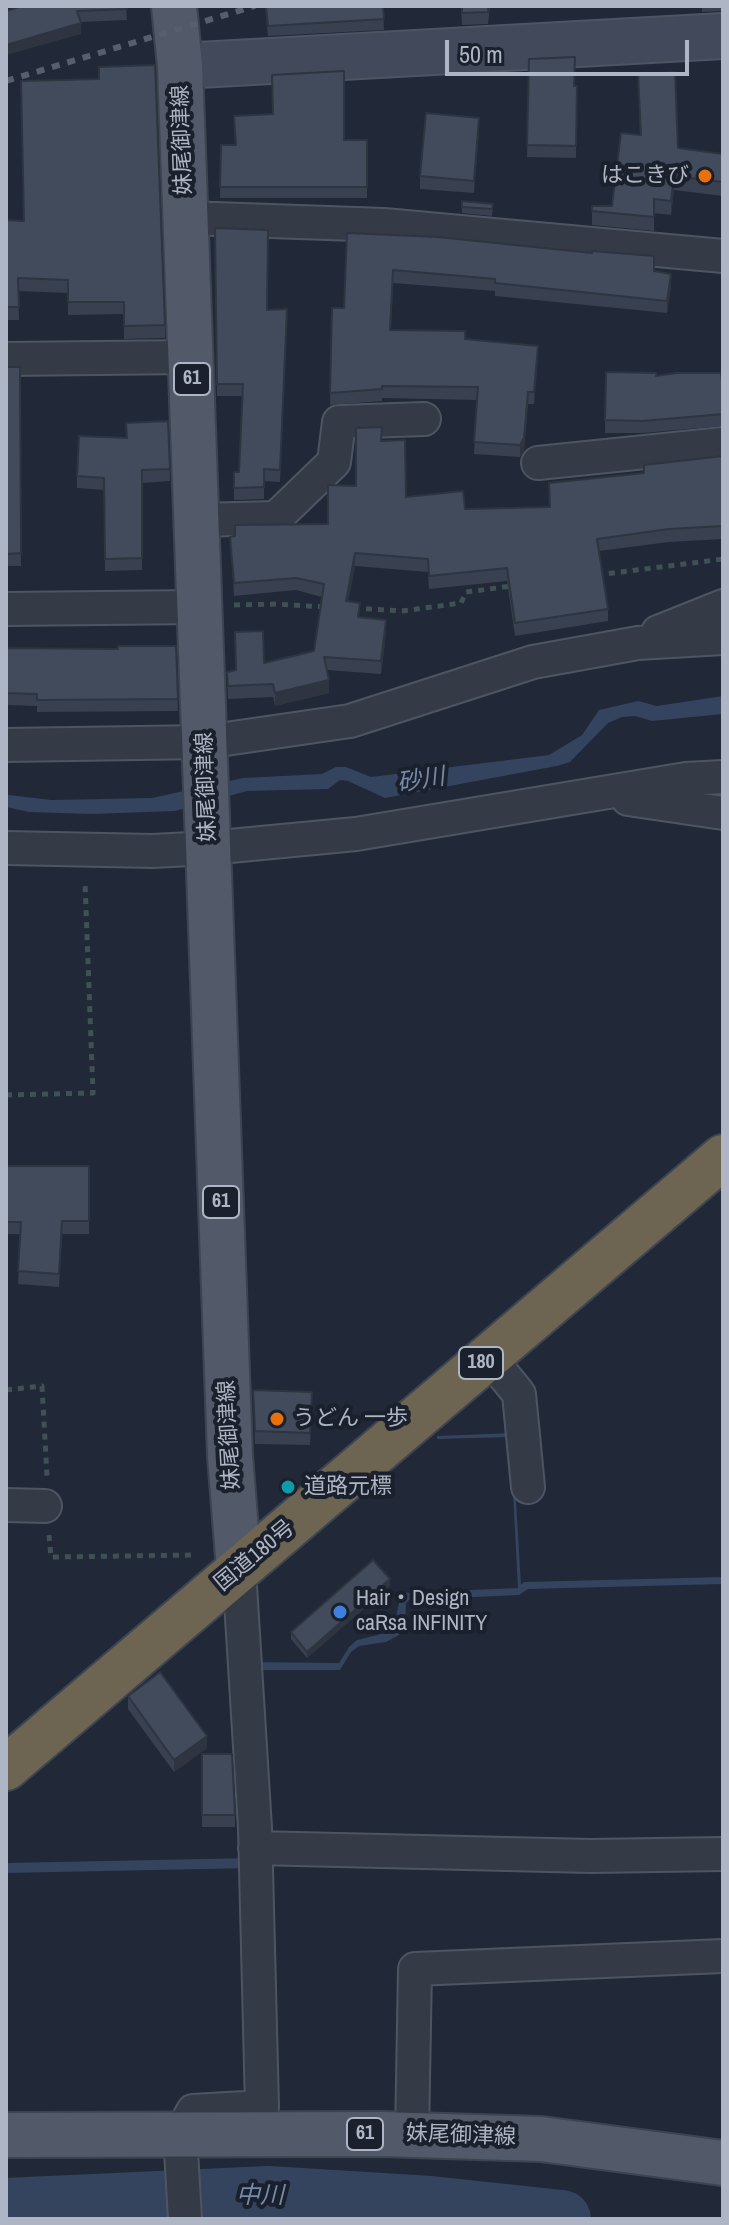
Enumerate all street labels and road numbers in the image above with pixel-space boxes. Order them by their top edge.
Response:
street label: 妹尾御津線 [168,85,198,195]
road number: 61 [174,363,210,395]
street label: 妹尾御津線 [192,732,222,842]
road number: 61 [203,1186,239,1218]
road number: 180 [459,1347,503,1379]
street label: 妹尾御津線 [214,1379,246,1491]
street label: 国道180号 [210,1515,300,1597]
road number: 61 [347,2118,383,2150]
street label: 妹尾御津線 [406,2121,516,2151]

